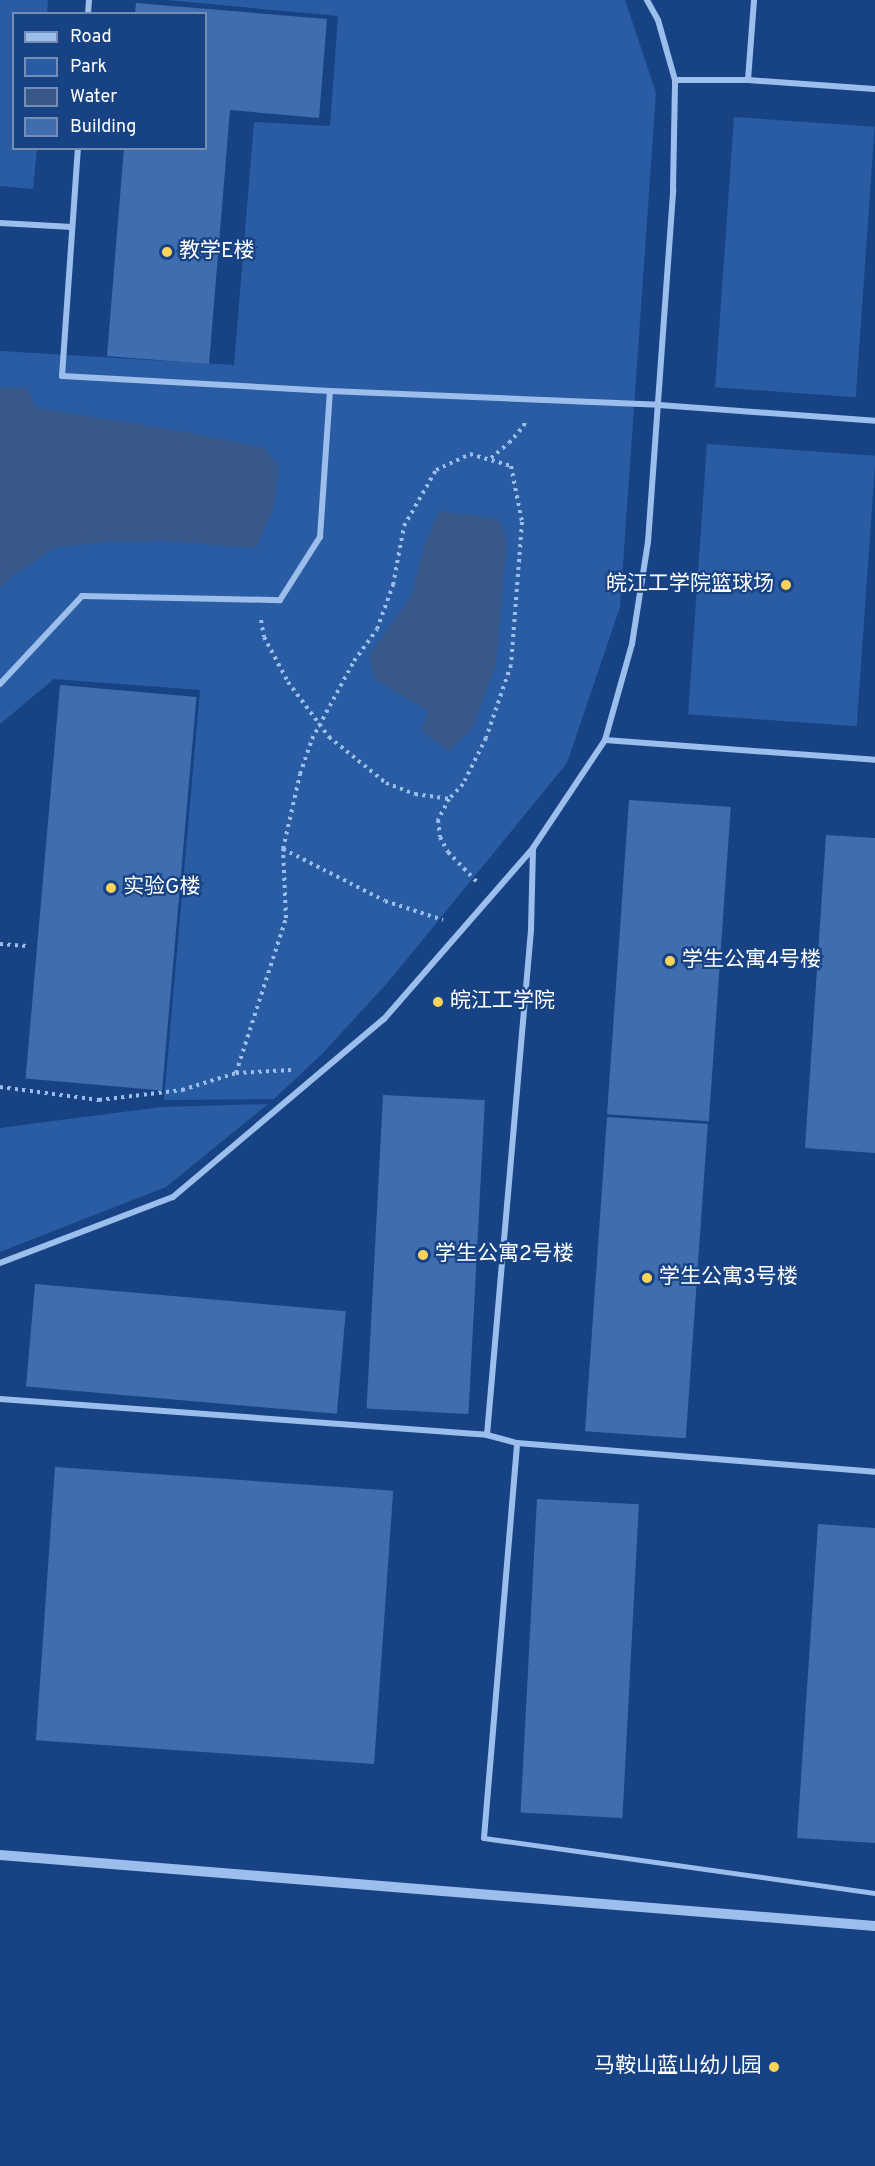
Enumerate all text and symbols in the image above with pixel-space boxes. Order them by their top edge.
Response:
legend [12,12,207,150]
text: Road [70,26,112,49]
text: Park [70,56,107,79]
text: Water [70,86,117,109]
text: Building [70,116,136,139]
place label: 教学E楼 [179,239,255,265]
marker: 教学E楼 [160,245,174,259]
place label: 皖江工学院篮球场 [606,572,774,598]
marker: 皖江工学院篮球场 [779,578,793,592]
place label: 实验G楼 [123,875,200,901]
marker: 实验G楼 [104,881,118,895]
place label: 学生公寓4号楼 [682,948,821,974]
marker: 学生公寓4号楼 [663,954,677,968]
place label: 皖江工学院 [450,989,555,1015]
marker: 皖江工学院 [431,995,445,1009]
place label: 学生公寓2号楼 [435,1242,574,1268]
marker: 学生公寓2号楼 [416,1248,430,1262]
place label: 学生公寓3号楼 [659,1265,798,1291]
marker: 学生公寓3号楼 [640,1271,654,1285]
place label: 马鞍山蓝山幼儿园 [594,2054,762,2080]
marker: 马鞍山蓝山幼儿园 [767,2060,781,2074]

